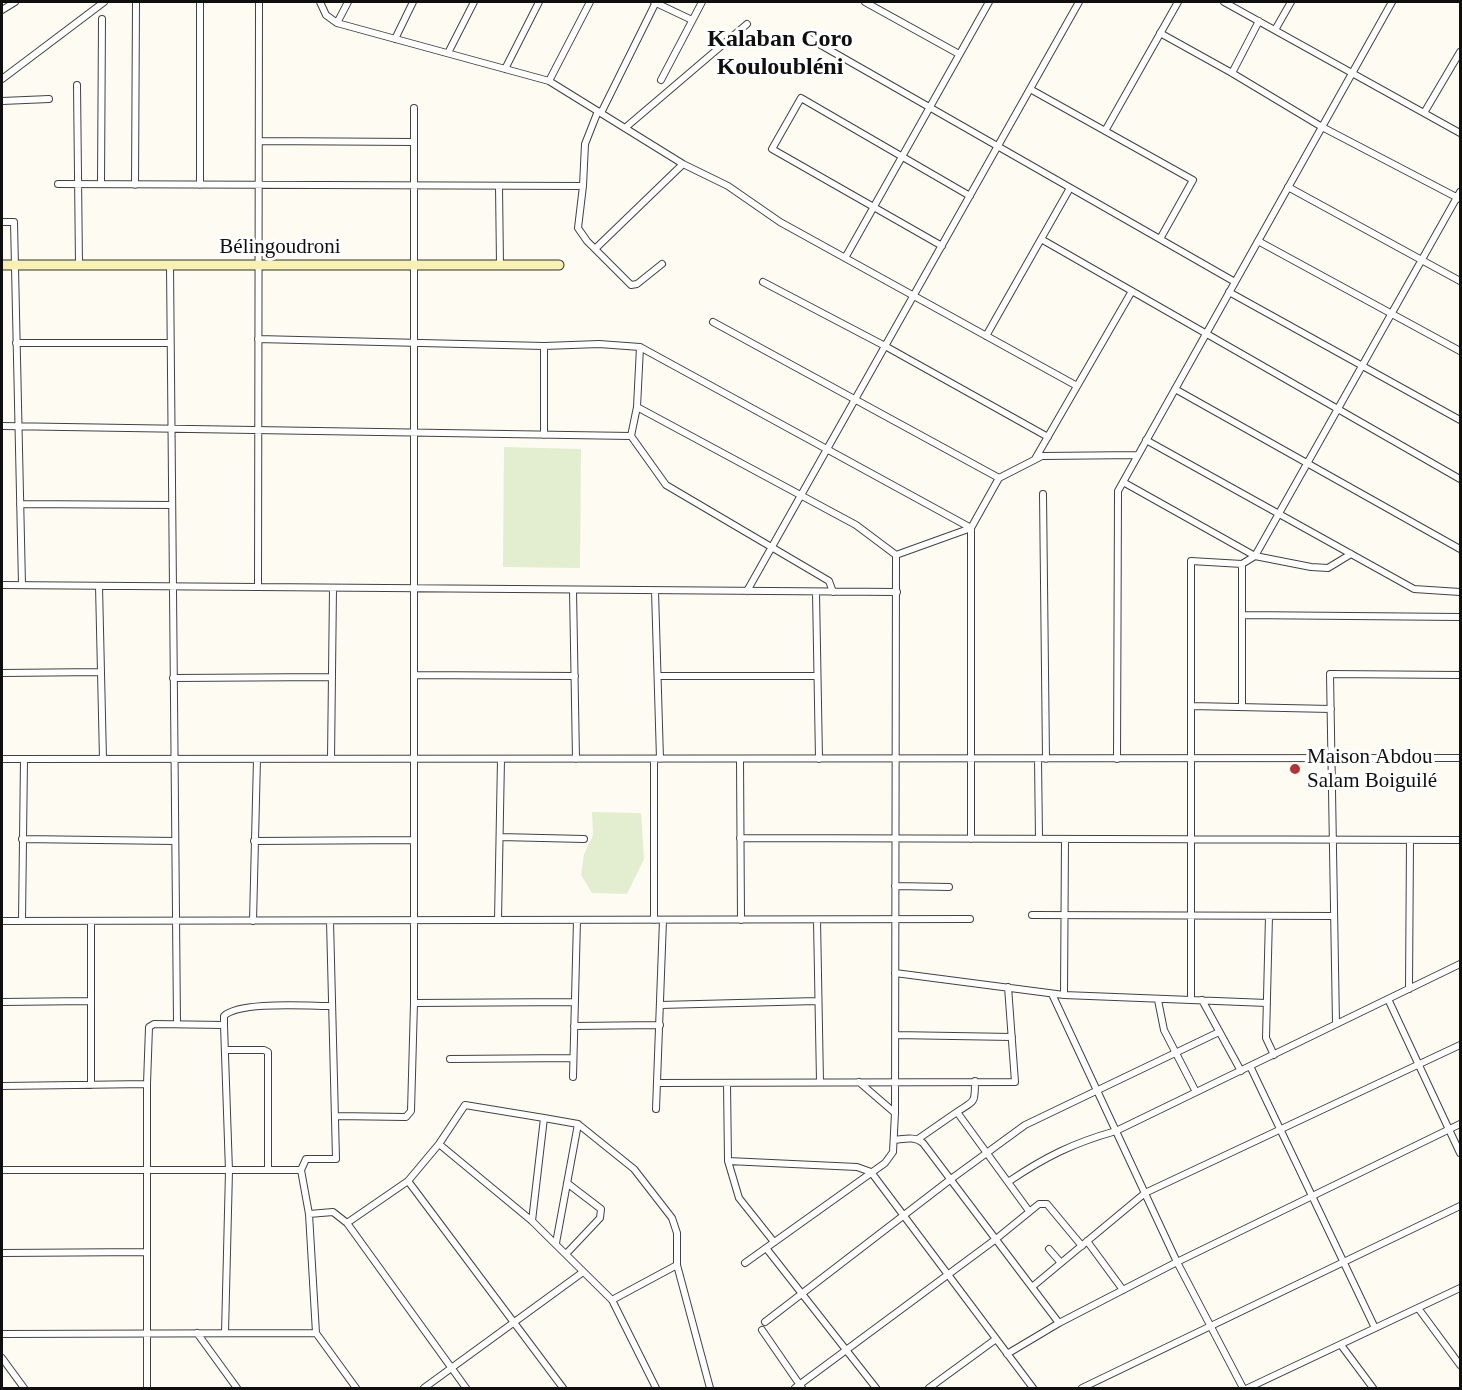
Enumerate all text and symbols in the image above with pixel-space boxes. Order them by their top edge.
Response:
district label: Kalaban Coro Kouloubléni [707,26,853,82]
street label: Bélingoudroni [219,234,341,260]
place label: Maison Abdou Salam Boiguilé [1307,744,1437,794]
marker: Maison Abdou Salam Boiguilé [1288,762,1302,776]

